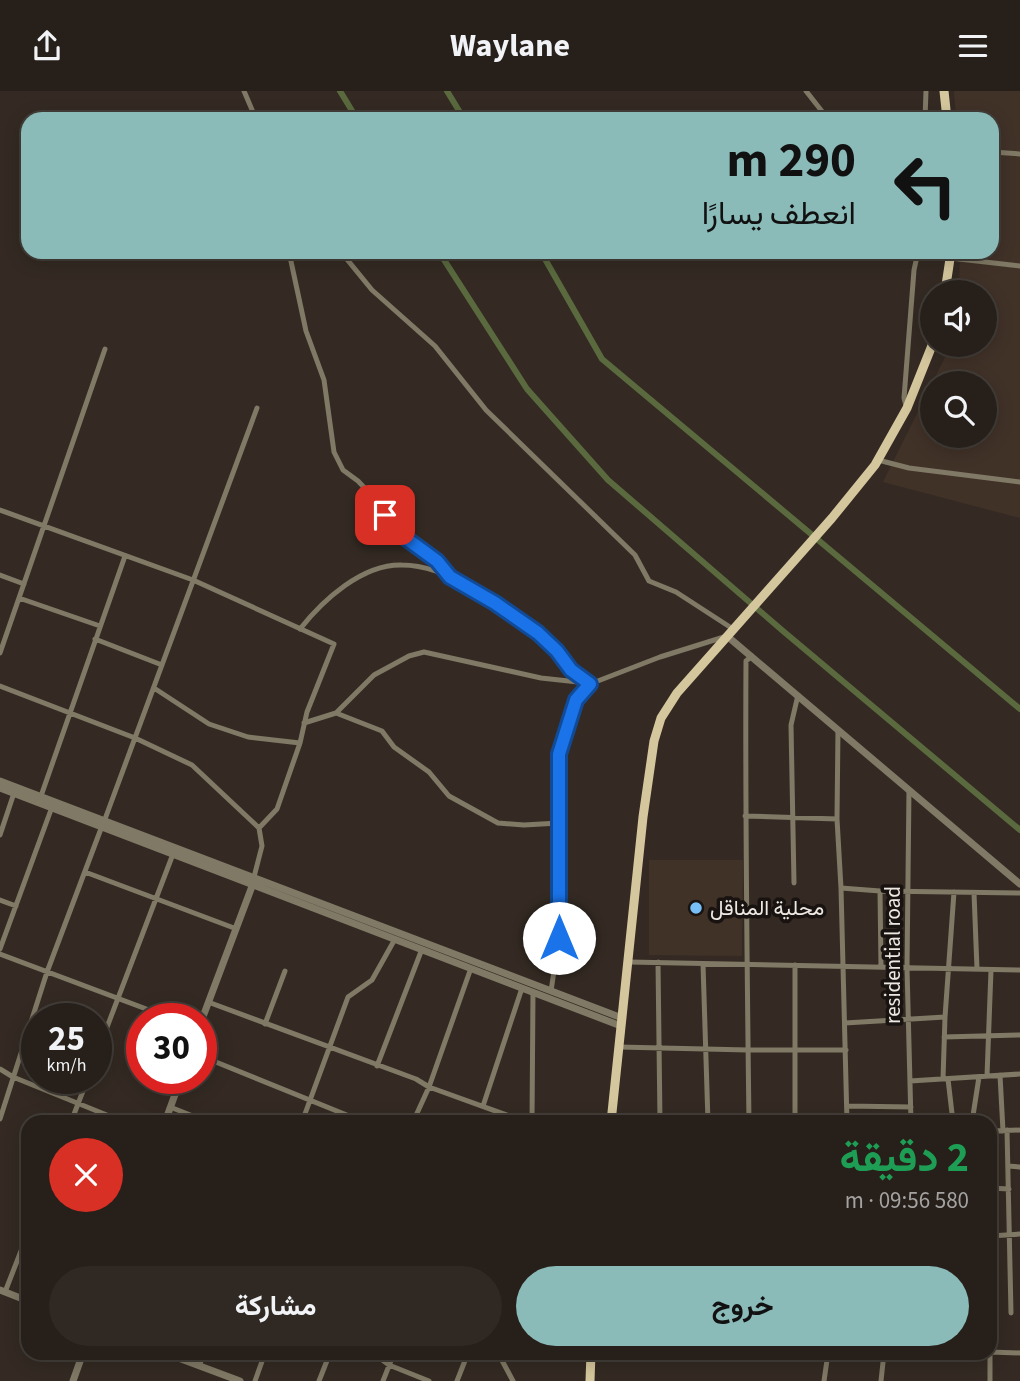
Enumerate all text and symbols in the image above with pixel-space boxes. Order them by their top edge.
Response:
text: Waylane [450,23,570,69]
icon: share [28,27,66,65]
icon: menu [954,27,992,65]
text: 290 m [727,126,856,196]
icon: left [880,140,971,231]
text: انعطف يسارًا [702,191,856,237]
map controls [920,280,997,448]
button: sound [920,280,997,357]
button: search [920,371,997,448]
pin [355,485,415,545]
icon: arrive [366,496,404,534]
street label: residential road [878,886,908,1024]
place label: محلية المناقل [710,893,824,923]
marker: محلية المناقل [688,900,704,916]
position arrow [522,901,596,975]
speed limit sign: 30 [126,1003,217,1094]
text: 25 [48,1014,85,1064]
text: km/h [47,1053,86,1078]
text: 2 دقيقة [839,1128,969,1188]
button: close [49,1138,123,1212]
text: 580 m · 09:56 [845,1184,969,1217]
button: مشاركة [49,1266,502,1346]
button: خروج [516,1266,969,1346]

